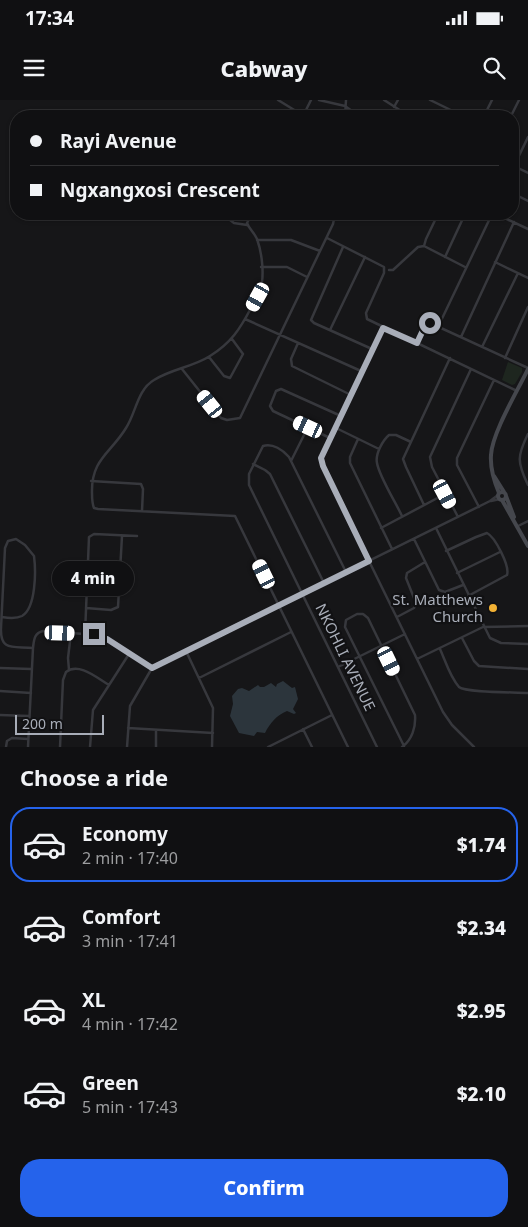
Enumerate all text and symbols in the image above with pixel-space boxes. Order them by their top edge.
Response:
text: 17:34 [25,5,74,31]
text: Cabway [221,53,307,83]
icon: menu [20,54,48,82]
icon: search [480,54,508,82]
text: Rayi Avenue [60,128,177,154]
text: Ngxangxosi Crescent [60,177,260,203]
car [244,280,271,314]
route start [419,312,441,334]
car [194,388,225,420]
car [291,414,324,440]
car [431,477,458,511]
car [250,557,277,591]
callout: 4 min [53,562,135,596]
text: 4 min [71,567,115,589]
place label: St. Matthews Church [392,589,483,626]
street label: NKOHLI AVENUE [311,600,381,714]
marker: St. Matthews Church [487,602,499,614]
route end [83,623,105,645]
car [44,625,75,641]
car [375,644,402,678]
scale bar [15,712,104,735]
text: 200 m [22,714,63,733]
text: Choose a ride [20,762,168,792]
text: Economy [82,821,168,847]
icon: car [22,822,67,867]
text: $1.74 [457,832,506,858]
text: 2 min · 17:40 [82,847,178,869]
text: Comfort [82,904,161,930]
icon: car [22,905,67,950]
text: $2.34 [457,915,506,941]
text: 3 min · 17:41 [82,930,178,952]
text: XL [82,987,105,1013]
icon: car [22,988,67,1033]
text: $2.95 [457,998,506,1024]
text: 4 min · 17:42 [82,1013,178,1035]
text: Green [82,1070,139,1096]
icon: car [22,1071,67,1116]
text: $2.10 [457,1081,506,1107]
text: 5 min · 17:43 [82,1096,178,1118]
button: Confirm [20,1159,508,1217]

